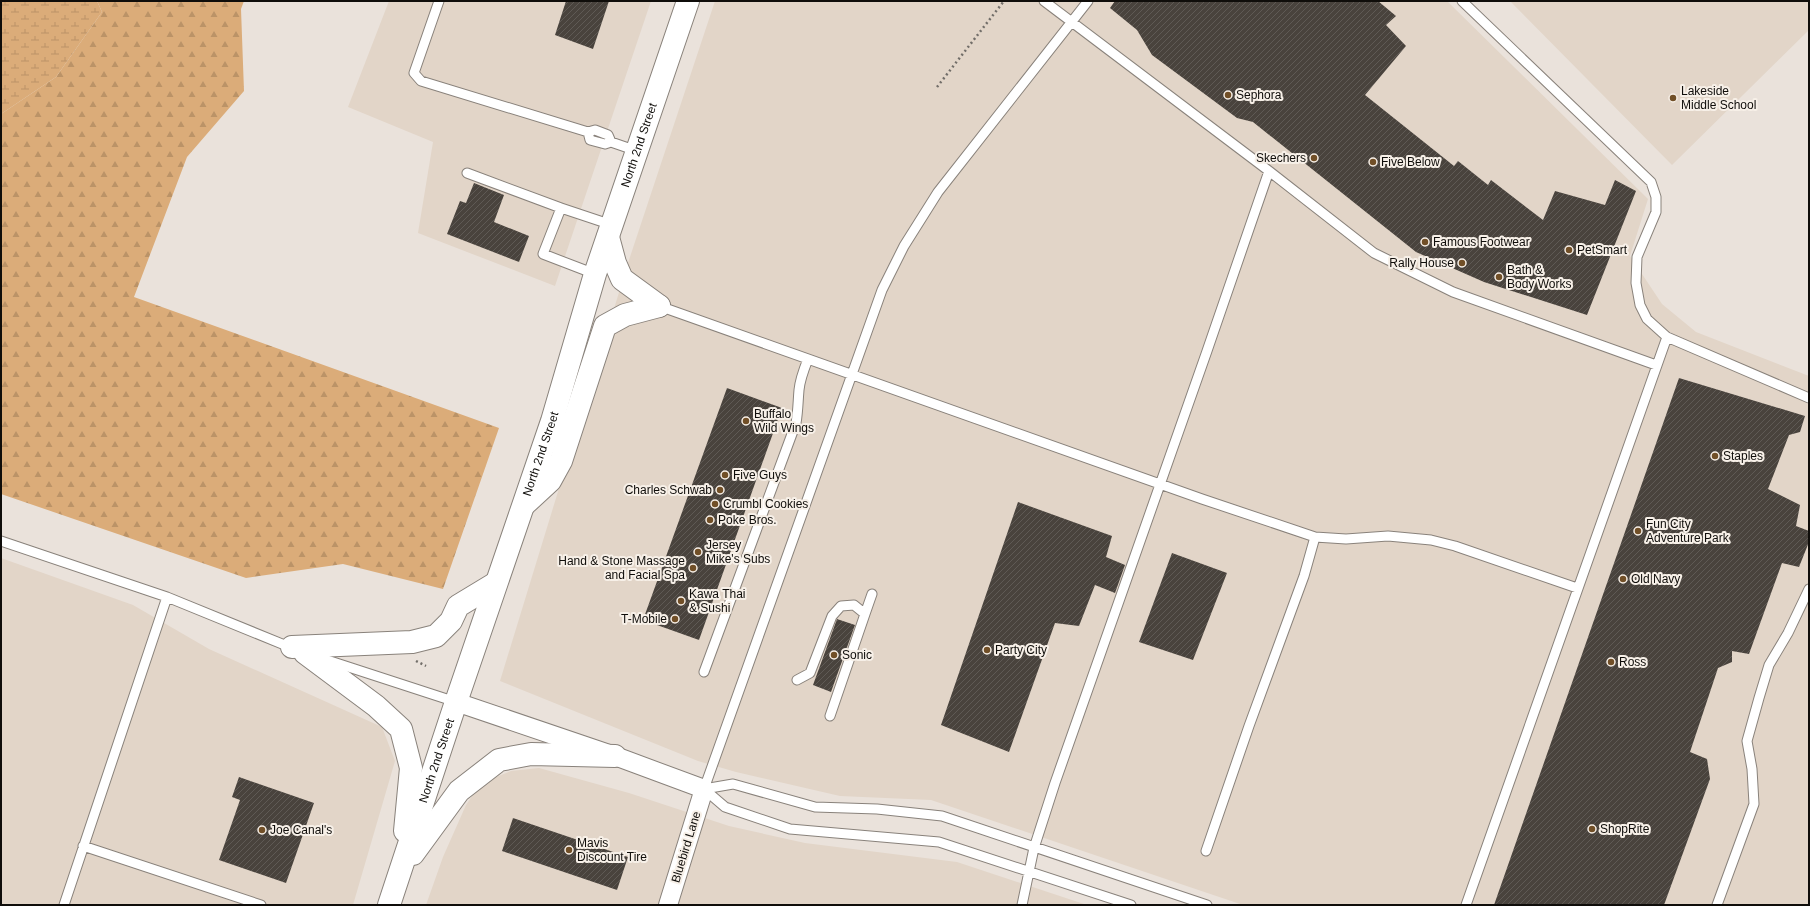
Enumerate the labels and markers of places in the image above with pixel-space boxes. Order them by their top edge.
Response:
place label: Lakeside Middle School [1681,84,1756,112]
place label: Sephora [1236,88,1282,102]
marker: Sephora [1223,90,1233,100]
marker: Lakeside Middle School [1668,93,1678,103]
place label: Skechers [1256,151,1306,165]
marker: Skechers [1309,153,1319,163]
place label: Five Below [1381,155,1440,169]
marker: Five Below [1368,157,1378,167]
place label: Famous Footwear [1433,235,1530,249]
marker: Famous Footwear [1420,237,1430,247]
place label: PetSmart [1577,243,1628,257]
marker: PetSmart [1564,245,1574,255]
place label: Rally House [1389,256,1454,270]
marker: Rally House [1457,258,1467,268]
place label: Bath & Body Works [1507,263,1571,291]
marker: Bath & Body Works [1494,272,1504,282]
place label: Buffalo Wild Wings [754,407,814,435]
marker: Buffalo Wild Wings [741,416,751,426]
place label: Staples [1723,449,1763,463]
marker: Staples [1710,451,1720,461]
place label: Five Guys [733,468,787,482]
marker: Five Guys [720,470,730,480]
place label: Charles Schwab [625,483,712,497]
marker: Charles Schwab [715,485,725,495]
place label: Crumbl Cookies [723,497,808,511]
marker: Crumbl Cookies [710,499,720,509]
place label: Poke Bros. [718,513,777,527]
marker: Poke Bros. [705,515,715,525]
place label: Fun City Adventure Park [1646,517,1730,545]
marker: Fun City Adventure Park [1633,526,1643,536]
place label: Jersey Mike's Subs [706,538,770,566]
marker: Jersey Mike's Subs [693,547,703,557]
place label: Hand & Stone Massage and Facial Spa [558,554,685,582]
marker: Hand & Stone Massage and Facial Spa [688,563,698,573]
place label: Old Navy [1631,572,1680,586]
marker: Old Navy [1618,574,1628,584]
place label: Kawa Thai & Sushi [689,587,745,615]
marker: Kawa Thai & Sushi [676,596,686,606]
place label: T-Mobile [621,612,667,626]
marker: T-Mobile [670,614,680,624]
place label: Party City [995,643,1047,657]
marker: Party City [982,645,992,655]
place label: Sonic [842,648,872,662]
marker: Sonic [829,650,839,660]
place label: Ross [1619,655,1646,669]
marker: Ross [1606,657,1616,667]
place label: ShopRite [1600,822,1650,836]
place label: Joe Canal's [270,823,332,837]
marker: ShopRite [1587,824,1597,834]
marker: Joe Canal's [257,825,267,835]
place label: Mavis Discount Tire [577,836,647,864]
marker: Mavis Discount Tire [564,845,574,855]

